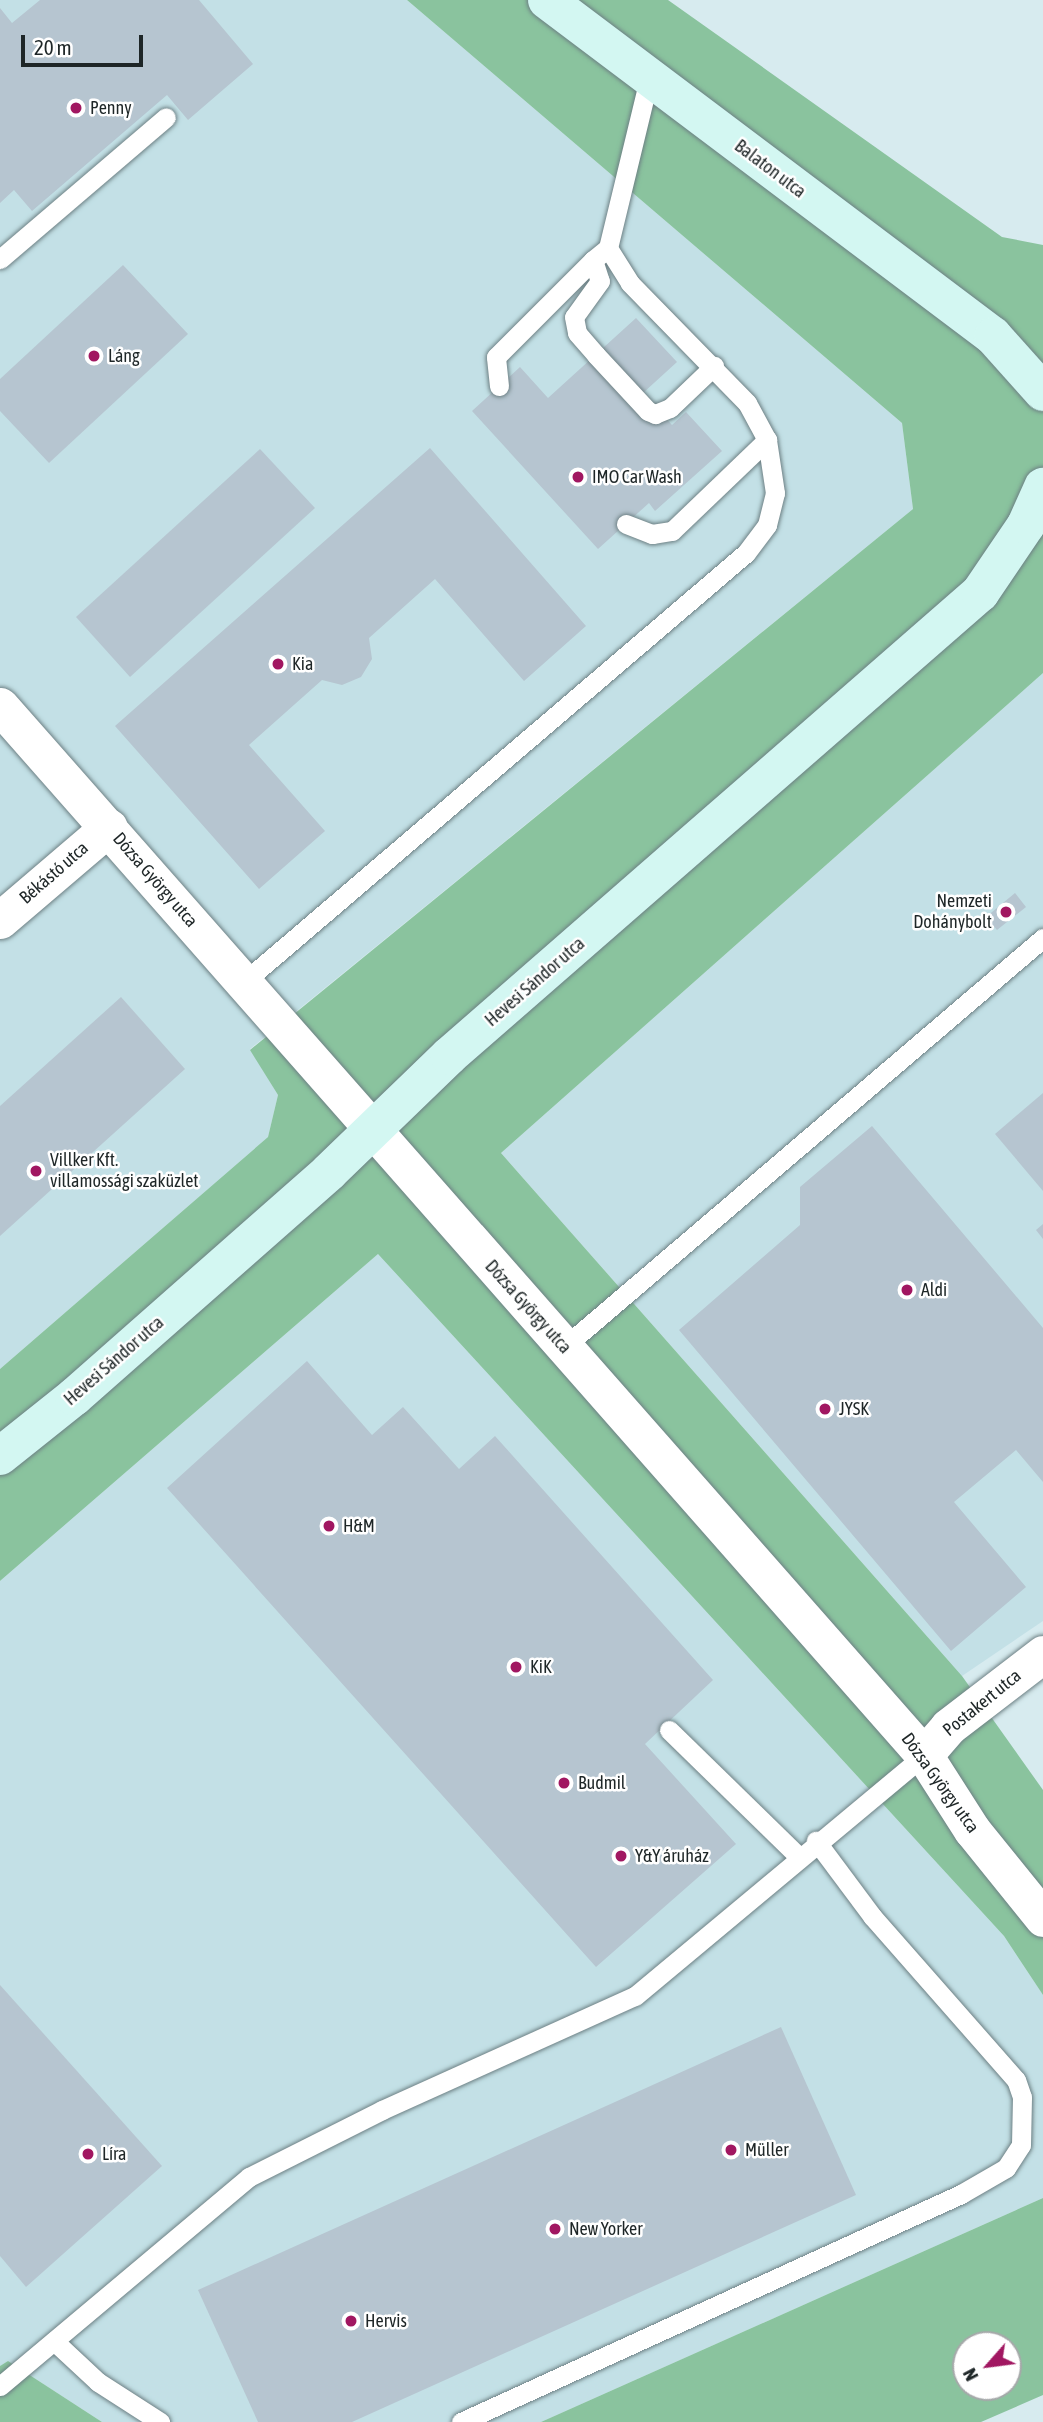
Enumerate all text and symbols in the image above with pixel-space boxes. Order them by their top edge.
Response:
scale bar [24,21,147,65]
text: 20 m [34,35,72,59]
place label: Penny [90,97,132,119]
marker: Penny [68,100,84,116]
street label: Balaton utca [730,135,810,203]
place label: Láng [108,345,140,367]
marker: Láng [86,348,102,364]
place label: IMO Car Wash [592,466,682,488]
marker: IMO Car Wash [570,469,586,485]
place label: Kia [292,653,313,675]
marker: Kia [270,656,286,672]
street label: Dózsa György utca [108,828,202,932]
street label: Békástó utca [15,837,93,909]
place label: Nemzeti Dohánybolt [913,891,992,934]
marker: Nemzeti Dohánybolt [998,904,1014,920]
street label: Hevesi Sándor utca [481,933,589,1031]
place label: Villker Kft. villamossági szaküzlet [50,1150,199,1192]
marker: Villker Kft. villamossági szaküzlet [28,1163,44,1179]
street label: Dózsa György utca [480,1256,576,1358]
place label: Aldi [921,1279,947,1301]
marker: Aldi [899,1282,915,1298]
street label: Hevesi Sándor utca [60,1312,168,1410]
place label: JYSK [839,1398,869,1420]
marker: JYSK [817,1401,833,1417]
place label: H&M [343,1515,375,1537]
marker: H&M [321,1518,337,1534]
place label: KiK [530,1656,552,1678]
marker: KiK [508,1659,524,1675]
street label: Postakert utca [939,1665,1025,1741]
street label: Dózsa György utca [896,1729,984,1837]
place label: Budmil [578,1772,626,1794]
marker: Budmil [556,1775,572,1791]
place label: Y&Y áruház [635,1845,709,1867]
marker: Y&Y áruház [613,1848,629,1864]
place label: Müller [745,2139,789,2161]
marker: Müller [723,2142,739,2158]
place label: Líra [102,2143,126,2165]
marker: Líra [80,2146,96,2162]
place label: New Yorker [569,2218,643,2240]
marker: New Yorker [547,2221,563,2237]
place label: Hervis [365,2310,407,2332]
marker: Hervis [343,2313,359,2329]
north arrow [952,2331,1022,2401]
text: N [958,2365,983,2385]

